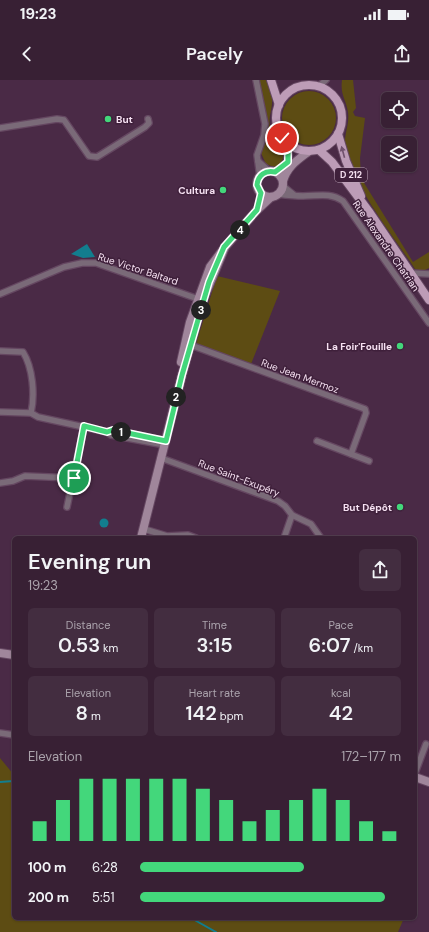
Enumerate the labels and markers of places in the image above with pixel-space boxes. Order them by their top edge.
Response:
place label: But [116,113,133,126]
marker: But [103,114,113,124]
pin [265,121,299,155]
place label: Cultura [178,184,215,197]
marker: Cultura [218,185,228,195]
pin: 4 [230,220,250,240]
pin: 3 [191,300,211,320]
place label: La Foir'Fouille [326,340,392,353]
marker: La Foir'Fouille [395,341,405,351]
pin: 2 [166,387,186,407]
pin: 1 [111,422,131,442]
pin [57,461,91,495]
place label: But Dépôt [343,501,392,514]
marker: But Dépôt [395,502,405,512]

